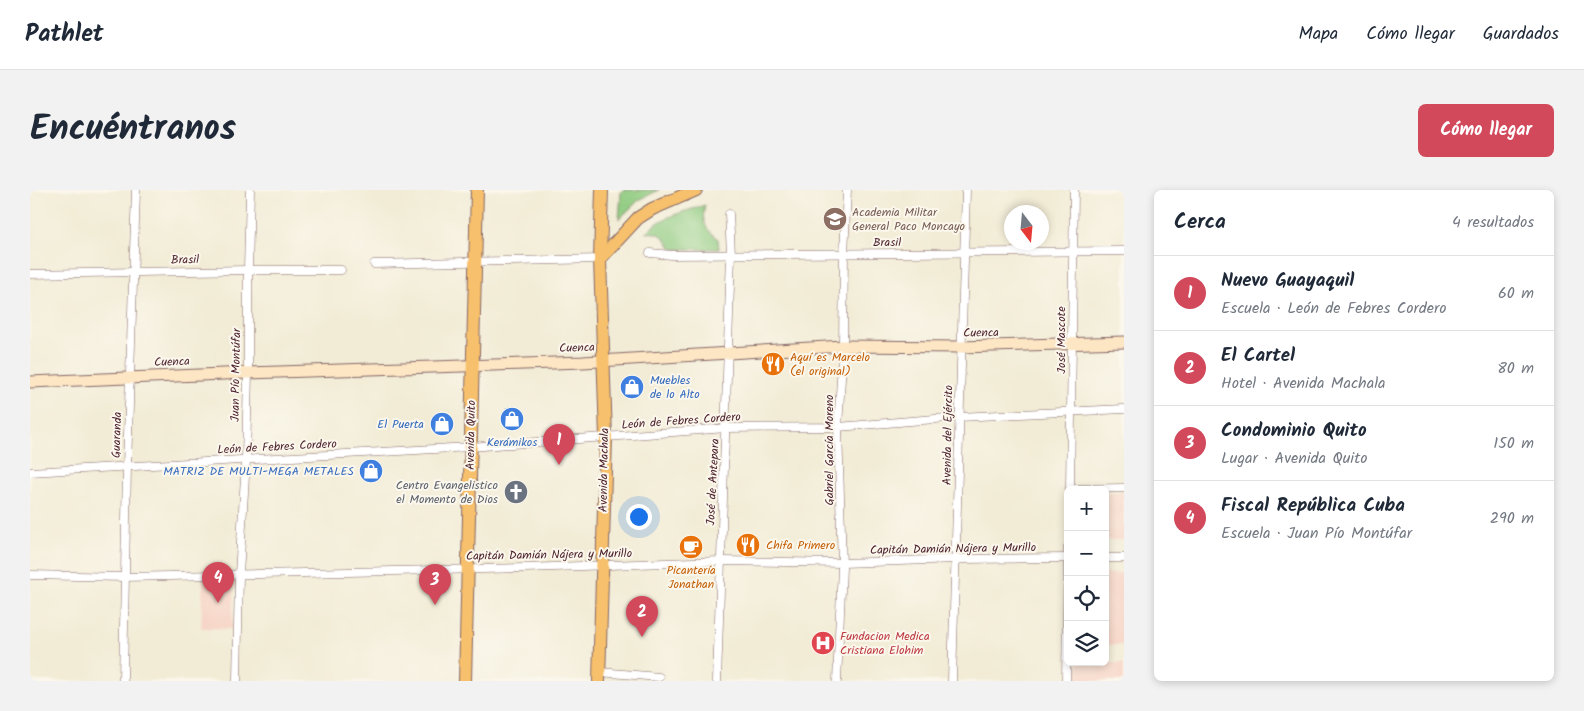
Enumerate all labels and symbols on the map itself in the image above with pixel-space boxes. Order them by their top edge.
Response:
place label: Academia Militar General Paco Moncayo [852,203,965,236]
north arrow [1004,205,1049,250]
school or university icon: Academia Militar General Paco Moncayo [822,206,848,232]
street label: Brasil [873,233,901,252]
street label: Brasil [171,250,199,270]
street label: José Mascote [1052,306,1071,374]
street label: Cuenca [963,323,999,343]
street label: Juan Pío Montúfar [226,327,246,422]
street label: Cuenca [559,338,596,358]
place label: Aquí es Marcelo (el original) [790,348,870,381]
restaurant icon: Aquí es Marcelo (el original) [760,351,786,377]
street label: Cuenca [154,352,191,372]
place label: Muebles de lo Alto [650,371,700,404]
shop icon: Muebles de lo Alto [619,374,645,400]
street label: Avenida del Ejército [938,385,958,485]
street label: Gabriel García Moreno [820,395,839,505]
street label: Avenida Quito [461,400,481,470]
shop icon: Kerámikos [499,406,525,432]
street label: León de Febres Cordero [621,407,741,435]
street label: Guaranda [107,411,127,458]
shop icon: El Puerta [429,411,455,437]
place label: El Puerta [377,415,424,434]
pin: 1 [543,424,575,465]
street label: Avenida Machala [594,427,614,512]
place label: Kerámikos [487,433,537,452]
street label: León de Febres Cordero [217,434,337,460]
street label: José de Antepara [701,438,725,526]
shop icon: MATRIZ DE MULTI-MEGA METALES [358,458,384,484]
place label: MATRIZ DE MULTI-MEGA METALES [163,462,355,481]
place label: Centro Evangelistico el Momento de Dios [396,476,498,509]
church icon: Centro Evangelistico el Momento de Dios [503,479,529,505]
your location [626,504,652,530]
restaurant icon: Chifa Primero [735,532,761,558]
cafe icon: Picantería Jonathan [678,534,704,560]
place label: Chifa Primero [766,536,835,555]
street label: Capitán Damián Nájera y Murillo [870,538,1036,560]
street label: Capitán Damián Nájera y Murillo [466,544,632,566]
place label: Picantería Jonathan [666,561,716,594]
pin: 4 [202,562,234,603]
pin: 3 [419,564,451,605]
pin: 2 [626,596,658,637]
place label: Fundacion Medica Cristiana Elohim [840,627,930,660]
hospital icon: Fundacion Medica Cristiana Elohim [810,630,836,656]

